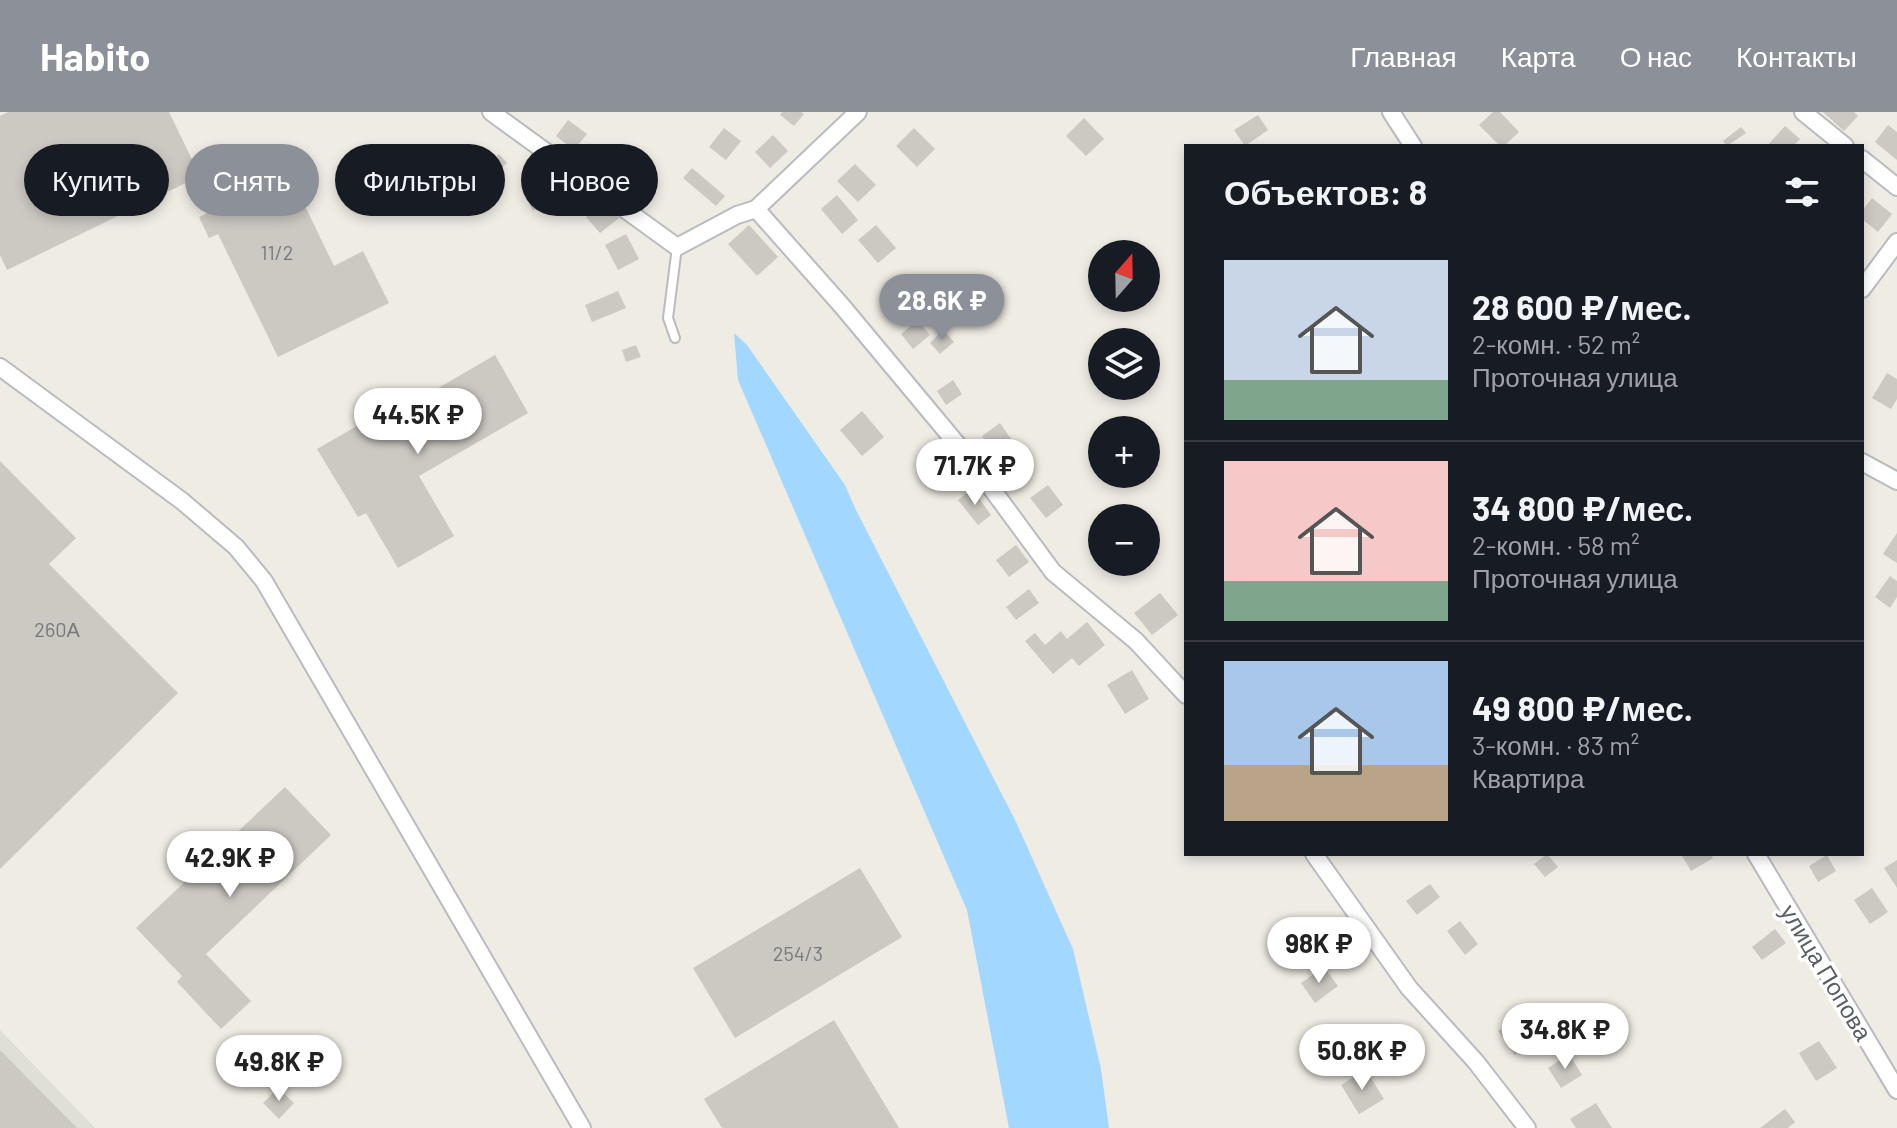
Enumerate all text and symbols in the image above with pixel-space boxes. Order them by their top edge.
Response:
text: Habito [40,33,150,79]
text: Главная [1350,39,1457,73]
text: Карта [1501,39,1576,73]
text: О нас [1620,39,1692,73]
text: Контакты [1736,39,1857,73]
chip: Купить [24,144,169,216]
chip: Снять [185,144,319,216]
chip: Фильтры [335,144,505,216]
chip: Новое [521,144,658,216]
icon: filters [1780,170,1824,214]
text: Объектов: 8 [1224,171,1427,212]
house number: 11/2 [261,240,293,264]
north arrow [1088,240,1160,312]
map controls [1088,240,1160,576]
pin: 28.6K ₽ [868,274,1016,342]
text: 28.6K ₽ [897,284,987,315]
text: 28 600 ₽/мес. [1472,286,1692,327]
icon: home [1288,292,1384,388]
button: layers [1088,328,1160,400]
text: 2-комн. · 52 m² [1472,328,1640,359]
text: Проточная улица [1472,361,1678,392]
pin: 44.5K ₽ [344,388,492,456]
text: 44.5K ₽ [372,398,464,429]
button: + [1088,416,1160,488]
pin: 71.7K ₽ [901,439,1049,507]
text: 71.7K ₽ [934,449,1016,480]
text: 34 800 ₽/мес. [1472,487,1693,528]
icon: home [1288,493,1384,589]
button: − [1088,504,1160,576]
text: 2-комн. · 58 m² [1472,529,1640,560]
text: Проточная улица [1472,562,1678,593]
house number: 260А [34,617,80,641]
text: 49 800 ₽/мес. [1472,687,1693,728]
icon: home [1288,693,1384,789]
text: 3-комн. · 83 m² [1472,729,1639,760]
text: Квартира [1472,762,1584,793]
pin: 42.9K ₽ [156,831,304,899]
text: 42.9K ₽ [185,841,275,872]
street label: улица Попова [1775,899,1879,1046]
pin: 98K ₽ [1263,917,1375,985]
text: 98K ₽ [1285,927,1353,958]
house number: 254/3 [773,941,823,965]
pin: 34.8K ₽ [1491,1003,1639,1071]
text: 34.8K ₽ [1520,1013,1610,1044]
pin: 50.8K ₽ [1288,1024,1436,1092]
text: 50.8K ₽ [1317,1034,1407,1065]
pin: 49.8K ₽ [205,1035,353,1103]
text: 49.8K ₽ [234,1045,324,1076]

